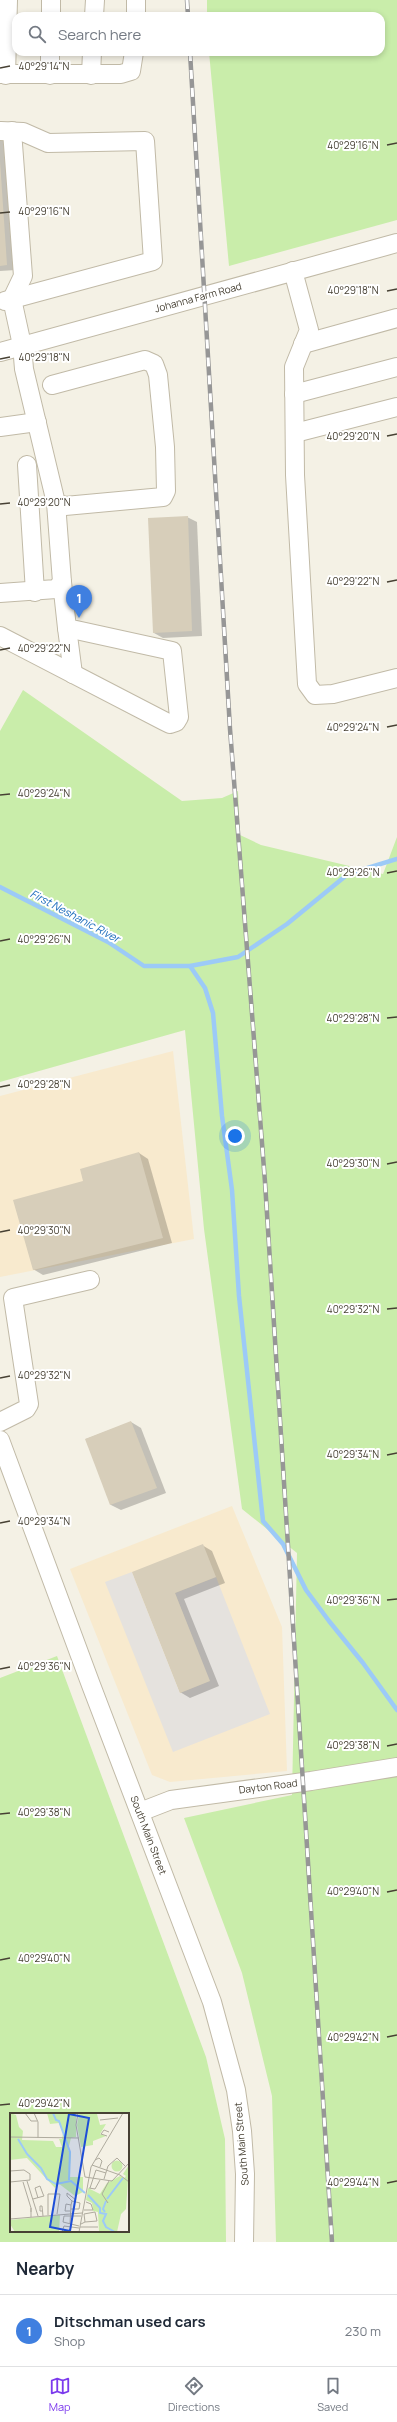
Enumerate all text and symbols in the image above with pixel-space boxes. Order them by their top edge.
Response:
search box [12,12,385,56]
icon: search [26,23,48,45]
text: Search here [58,24,141,45]
text: 40°29'14"N [19,59,70,73]
text: 40°29'16"N [327,138,379,152]
text: 40°29'16"N [18,204,70,218]
street label: Johanna Farm Road [153,279,243,315]
text: 40°29'18"N [327,283,379,297]
text: 40°29'18"N [18,350,70,364]
text: 40°29'20"N [326,429,380,443]
text: 40°29'20"N [17,495,71,509]
text: 40°29'22"N [327,574,380,588]
pin: 1 [66,585,92,618]
text: 40°29'22"N [18,641,71,655]
text: 40°29'24"N [327,720,379,734]
text: 40°29'24"N [18,786,70,800]
text: 40°29'26"N [326,865,380,879]
water label: First Neshanic River [28,886,124,946]
text: 40°29'26"N [17,932,71,946]
text: 40°29'28"N [327,1011,380,1025]
text: 40°29'28"N [18,1077,71,1091]
your location [225,1126,245,1146]
text: 40°29'30"N [327,1156,380,1170]
text: 40°29'30"N [18,1223,71,1237]
text: 40°29'32"N [327,1302,379,1316]
text: 40°29'32"N [18,1368,70,1382]
text: 40°29'34"N [327,1447,379,1461]
text: 40°29'34"N [18,1514,70,1528]
text: 40°29'36"N [326,1593,380,1607]
text: 40°29'36"N [17,1659,71,1673]
text: 40°29'38"N [327,1738,379,1752]
street label: Dayton Road [238,1775,298,1797]
street label: South Main Street [127,1793,171,1877]
text: 40°29'38"N [18,1805,70,1819]
text: 40°29'40"N [327,1884,379,1898]
text: 40°29'40"N [18,1951,70,1965]
text: 40°29'42"N [327,2030,379,2044]
text: 40°29'42"N [18,2096,70,2110]
street label: South Main Street [230,2102,252,2186]
inset map [10,2113,129,2232]
text: 40°29'44"N [327,2175,379,2189]
text: Nearby [16,2257,74,2280]
text: Ditschman used cars [54,2311,206,2332]
text: 1 [26,2322,32,2340]
text: 230 m [345,2322,381,2340]
text: Shop [54,2332,85,2350]
tab: Map [49,2375,71,2414]
tab: Directions [168,2375,220,2414]
tab: Saved [317,2375,348,2414]

